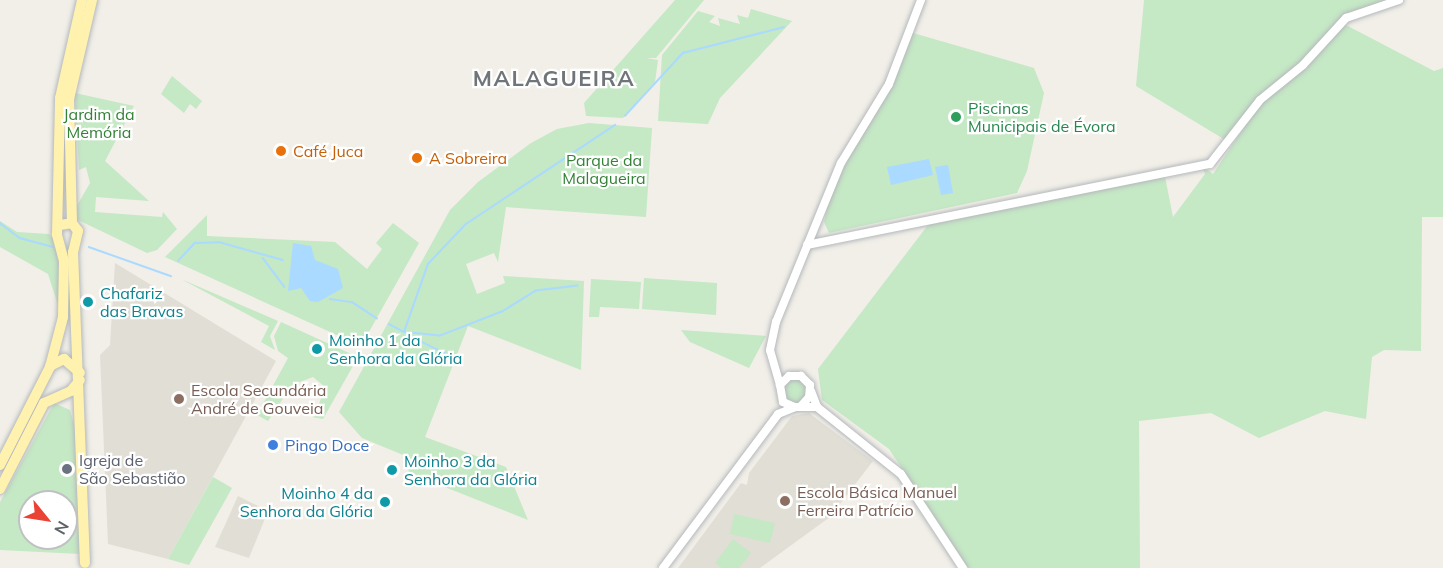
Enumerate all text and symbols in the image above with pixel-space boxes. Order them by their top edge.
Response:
district label: MALAGUEIRA [473,66,635,92]
place label: Piscinas Municipais de Évora [968,98,1116,136]
park label: Jardim da Memória [63,104,135,142]
marker: Piscinas Municipais de Évora [949,110,963,124]
place label: Café Juca [293,141,363,161]
marker: Café Juca [274,144,288,158]
place label: A Sobreira [429,148,507,168]
park label: Parque da Malagueira [562,150,646,188]
marker: A Sobreira [410,151,424,165]
place label: Chafariz das Bravas [100,283,183,321]
marker: Chafariz das Bravas [81,295,95,309]
place label: Moinho 1 da Senhora da Glória [329,330,462,368]
marker: Moinho 1 da Senhora da Glória [310,342,324,356]
place label: Escola Secundária André de Gouveia [191,380,326,418]
marker: Escola Secundária André de Gouveia [172,392,186,406]
place label: Pingo Doce [285,435,369,455]
marker: Pingo Doce [266,438,280,452]
place label: Igreja de São Sebastião [79,450,186,488]
place label: Moinho 3 da Senhora da Glória [404,451,537,489]
marker: Igreja de São Sebastião [60,462,74,476]
marker: Moinho 3 da Senhora da Glória [385,463,399,477]
place label: Escola Básica Manuel Ferreira Patrício [797,482,957,520]
place label: Moinho 4 da Senhora da Glória [240,483,373,521]
north arrow [18,490,78,550]
marker: Escola Básica Manuel Ferreira Patrício [778,494,792,508]
marker: Moinho 4 da Senhora da Glória [378,495,392,509]
text: N [50,518,74,538]

